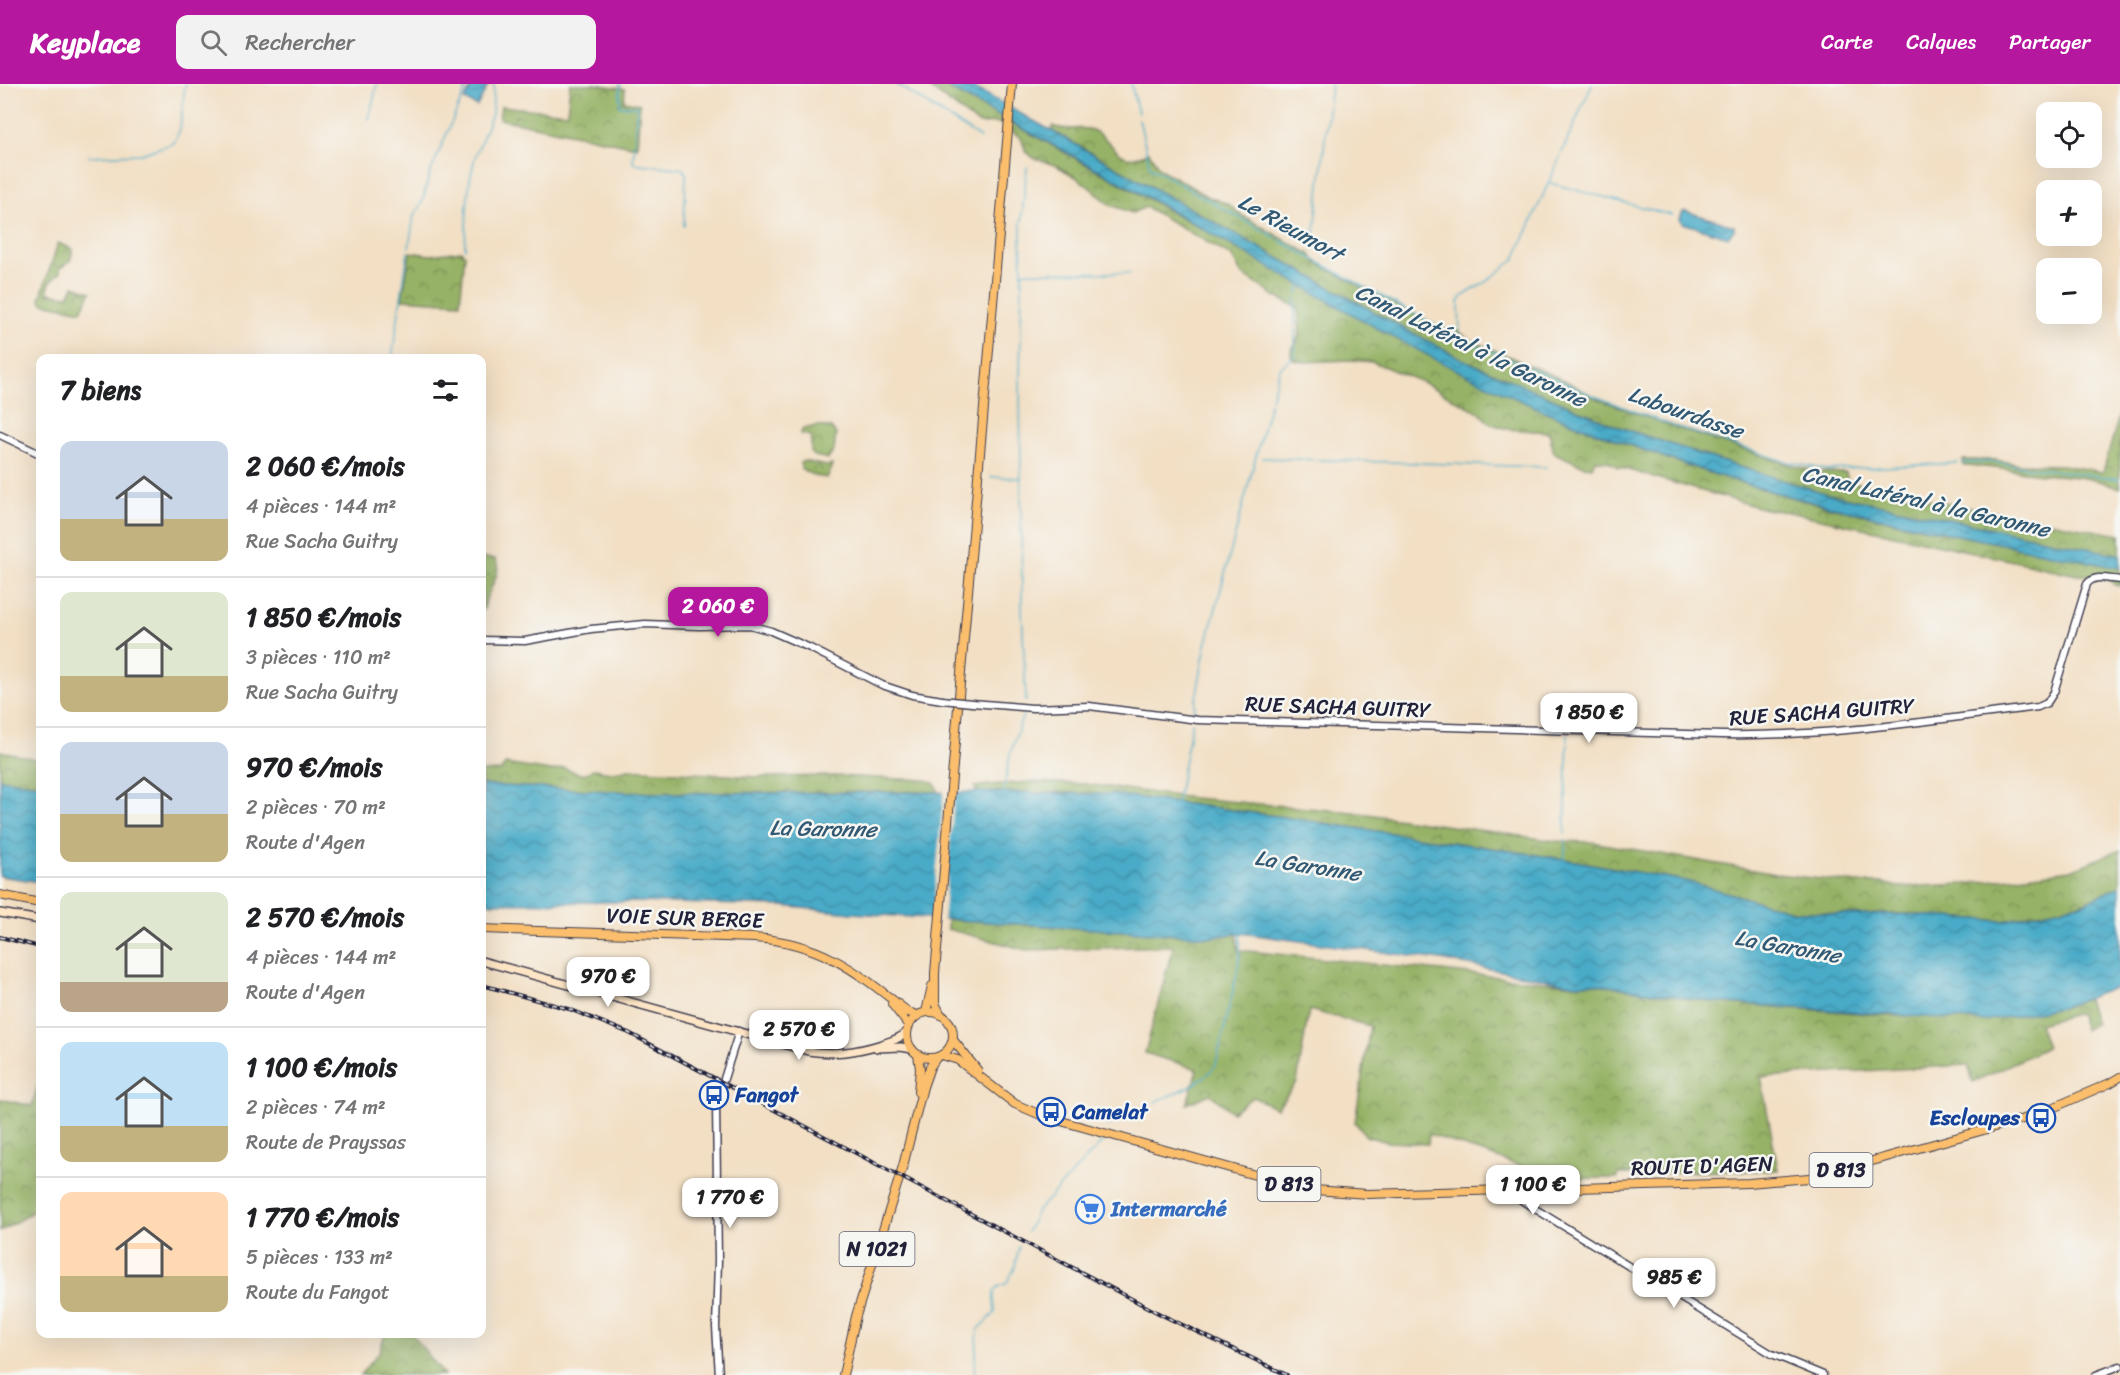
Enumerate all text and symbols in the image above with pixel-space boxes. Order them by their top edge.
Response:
search box [176,15,596,69]
text: Keyplace [30,18,140,67]
text: Rechercher [245,23,355,62]
text: Carte [1821,23,1873,61]
text: Calques [1906,23,1976,61]
text: Partager [2009,23,2090,61]
icon: search [197,26,230,59]
map controls [2036,102,2102,324]
button: locate [2036,102,2102,168]
button: + [2036,180,2102,246]
water label: Le Rieumort [1231,183,1353,274]
button: − [2036,258,2102,324]
water label: Canal Latéral à la Garonne [1349,272,1595,420]
text: 7 biens [60,367,141,413]
icon: filters [429,374,462,407]
water label: Labourdasse [1623,375,1751,451]
text: 2 060 €/mois [246,443,405,489]
water label: Canal Latéral à la Garonne [1798,454,2056,550]
icon: home [108,465,180,537]
text: 4 pièces · 144 m² [246,489,396,524]
text: Rue Sacha Guitry [246,524,398,559]
pin: 2 060 € [663,587,773,638]
text: 2 060 € [682,589,754,624]
text: 1 850 €/mois [246,594,401,640]
icon: home [108,616,180,688]
text: 3 pièces · 110 m² [246,640,391,675]
text: Rue Sacha Guitry [246,675,398,710]
street label: RUE SACHA GUITRY [1245,685,1433,729]
street label: RUE SACHA GUITRY [1728,686,1917,737]
pin: 1 850 € [1534,693,1644,744]
text: 1 850 € [1554,695,1624,730]
text: 970 €/mois [246,744,382,790]
icon: home [108,766,180,838]
text: 2 pièces · 70 m² [246,790,386,825]
water label: La Garonne [769,808,879,849]
text: Route d'Agen [246,825,365,860]
water label: La Garonne [1252,838,1366,894]
text: 2 570 €/mois [246,894,404,940]
street label: VOIE SUR BERGE [606,896,766,940]
icon: home [108,916,180,988]
water label: La Garonne [1732,918,1846,975]
text: 4 pièces · 144 m² [246,940,396,975]
pin: 970 € [566,957,650,1008]
text: 970 € [581,959,635,994]
text: Route d'Agen [246,975,365,1010]
pin: 2 570 € [744,1010,854,1061]
text: 2 570 € [763,1012,835,1047]
text: 1 100 €/mois [246,1044,397,1090]
icon: home [108,1066,180,1138]
place label: Fangot [734,1076,800,1114]
bus stop icon: Fangot [698,1079,730,1111]
text: 2 pièces · 74 m² [246,1090,386,1125]
place label: Camelat [1071,1093,1149,1131]
bus stop icon: Camelat [1035,1096,1067,1128]
place label: Escloupes [1929,1099,2020,1137]
bus stop icon: Escloupes [2025,1102,2057,1134]
text: Route de Prayssas [246,1125,406,1160]
street label: ROUTE D'AGEN [1630,1145,1774,1187]
road number: D 813 [1810,1153,1872,1187]
pin: 1 100 € [1478,1165,1588,1216]
road number: D 813 [1258,1167,1320,1201]
text: 1 100 € [1500,1167,1566,1202]
pin: 1 770 € [675,1178,785,1229]
text: 1 770 € [696,1180,764,1215]
place label: Intermarché [1110,1190,1227,1228]
supermarket icon: Intermarché [1074,1193,1106,1225]
text: 1 770 €/mois [246,1194,399,1240]
icon: home [108,1216,180,1288]
road number: N 1021 [840,1232,914,1266]
text: 5 pièces · 133 m² [246,1240,393,1275]
pin: 985 € [1632,1258,1716,1309]
text: 985 € [1646,1260,1702,1295]
text: Route du Fangot [246,1275,390,1310]

